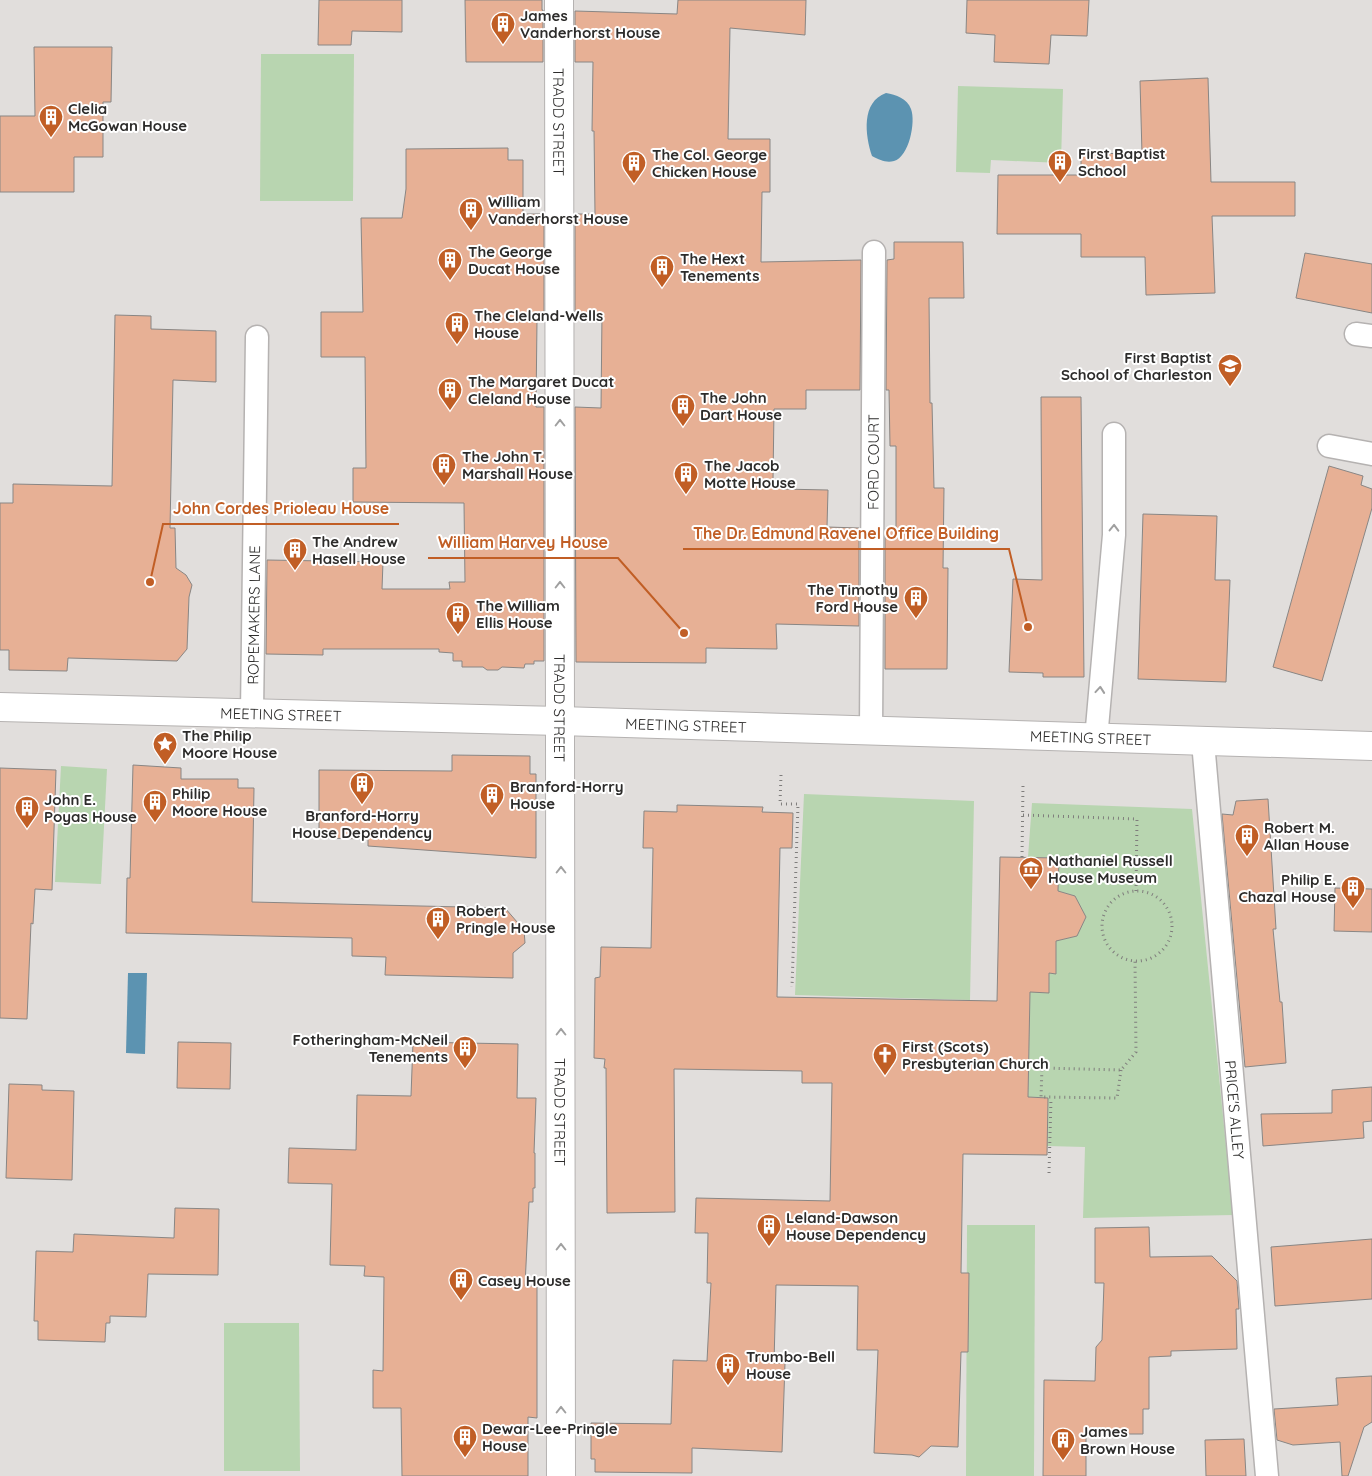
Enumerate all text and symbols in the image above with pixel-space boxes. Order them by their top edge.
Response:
place label: James Vanderhorst House [520,6,661,42]
building icon: James Vanderhorst House [490,11,516,45]
street label: TRADD STREET [550,68,569,176]
place label: Clelia McGowan House [68,99,187,135]
building icon: Clelia McGowan House [38,104,64,138]
place label: First Baptist School [1078,144,1166,180]
place label: The Col. George Chicken House [652,145,767,181]
building icon: First Baptist School [1047,149,1073,183]
building icon: The Col. George Chicken House [621,150,647,184]
place label: William Vanderhorst House [488,192,629,228]
building icon: William Vanderhorst House [458,197,484,231]
place label: The George Ducat House [468,242,560,278]
building icon: The George Ducat House [437,247,463,281]
place label: The Hext Tenements [680,249,760,285]
building icon: The Hext Tenements [649,254,675,288]
place label: The Cleland-Wells House [474,306,603,342]
building icon: The Cleland-Wells House [444,311,470,345]
place label: First Baptist School of Charleston [1061,348,1212,384]
school or university icon: First Baptist School of Charleston [1217,353,1243,387]
place label: The Margaret Ducat Cleland House [468,372,614,408]
building icon: The Margaret Ducat Cleland House [437,377,463,411]
place label: The John Dart House [700,388,782,424]
building icon: The John Dart House [670,393,696,427]
street label: FORD COURT [863,414,882,510]
one-way arrow [555,418,565,426]
place label: The John T. Marshall House [462,447,573,483]
building icon: The John T. Marshall House [431,452,457,486]
place label: The Jacob Motte House [704,456,796,492]
building icon: The Jacob Motte House [673,461,699,495]
callout: John Cordes Prioleau House [163,493,399,524]
text: John Cordes Prioleau House [173,498,389,518]
callout: The Dr. Edmund Ravenel Office Building [683,518,1009,549]
text: The Dr. Edmund Ravenel Office Building [693,523,999,543]
one-way arrow [1109,524,1119,532]
callout: William Harvey House [428,527,618,558]
place label: The Andrew Hasell House [312,532,406,568]
text: William Harvey House [438,532,608,552]
building icon: The Andrew Hasell House [282,537,308,571]
street label: ROPEMAKERS LANE [243,545,264,685]
place label: The Timothy Ford House [807,580,898,616]
one-way arrow [555,581,566,589]
building icon: The Timothy Ford House [903,585,929,619]
place label: The William Ellis House [476,596,560,632]
building icon: The William Ellis House [445,601,471,635]
street label: TRADD STREET [550,654,570,762]
one-way arrow [1094,686,1105,694]
street label: MEETING STREET [220,703,342,725]
street label: MEETING STREET [625,714,747,736]
place label: The Philip Moore House [182,726,277,762]
street label: MEETING STREET [1030,726,1152,749]
place icon: The Philip Moore House [152,731,178,765]
building icon: Branford-Horry House Dependency [349,771,375,805]
place label: Branford-Horry House [510,777,624,813]
building icon: Branford-Horry House [479,782,505,816]
place label: Philip Moore House [172,784,267,820]
building icon: Philip Moore House [142,789,168,823]
place label: John E. Poyas House [44,790,137,826]
building icon: John E. Poyas House [14,795,40,829]
place label: Branford-Horry House Dependency [292,806,432,842]
place label: Robert M. Allan House [1264,818,1349,854]
building icon: Robert M. Allan House [1234,823,1260,857]
place label: Nathaniel Russell House Museum [1048,851,1173,887]
museum icon: Nathaniel Russell House Museum [1018,856,1044,890]
one-way arrow [556,866,566,874]
place label: Philip E. Chazal House [1238,870,1336,906]
building icon: Philip E. Chazal House [1340,875,1366,909]
place label: Robert Pringle House [456,901,556,937]
building icon: Robert Pringle House [425,906,451,940]
one-way arrow [556,1028,566,1036]
place label: Fotheringham-McNeil Tenements [293,1030,448,1066]
building icon: Fotheringham-McNeil Tenements [452,1035,478,1069]
place label: First (Scots) Presbyterian Church [902,1037,1049,1073]
church icon: First (Scots) Presbyterian Church [872,1042,898,1076]
street label: TRADD STREET [551,1058,570,1166]
street label: PRICE'S ALLEY [1221,1059,1249,1160]
place label: Leland-Dawson House Dependency [786,1208,926,1244]
building icon: Leland-Dawson House Dependency [756,1213,782,1247]
one-way arrow [556,1243,566,1251]
building icon: Casey House [448,1267,474,1301]
place label: Casey House [478,1271,571,1290]
place label: Trumbo-Bell House [746,1347,835,1383]
building icon: Trumbo-Bell House [715,1352,741,1386]
one-way arrow [556,1406,566,1414]
place label: Dewar-Lee-Pringle House [482,1419,618,1455]
place label: James Brown House [1080,1422,1175,1458]
building icon: Dewar-Lee-Pringle House [452,1424,478,1458]
building icon: James Brown House [1050,1427,1076,1461]

